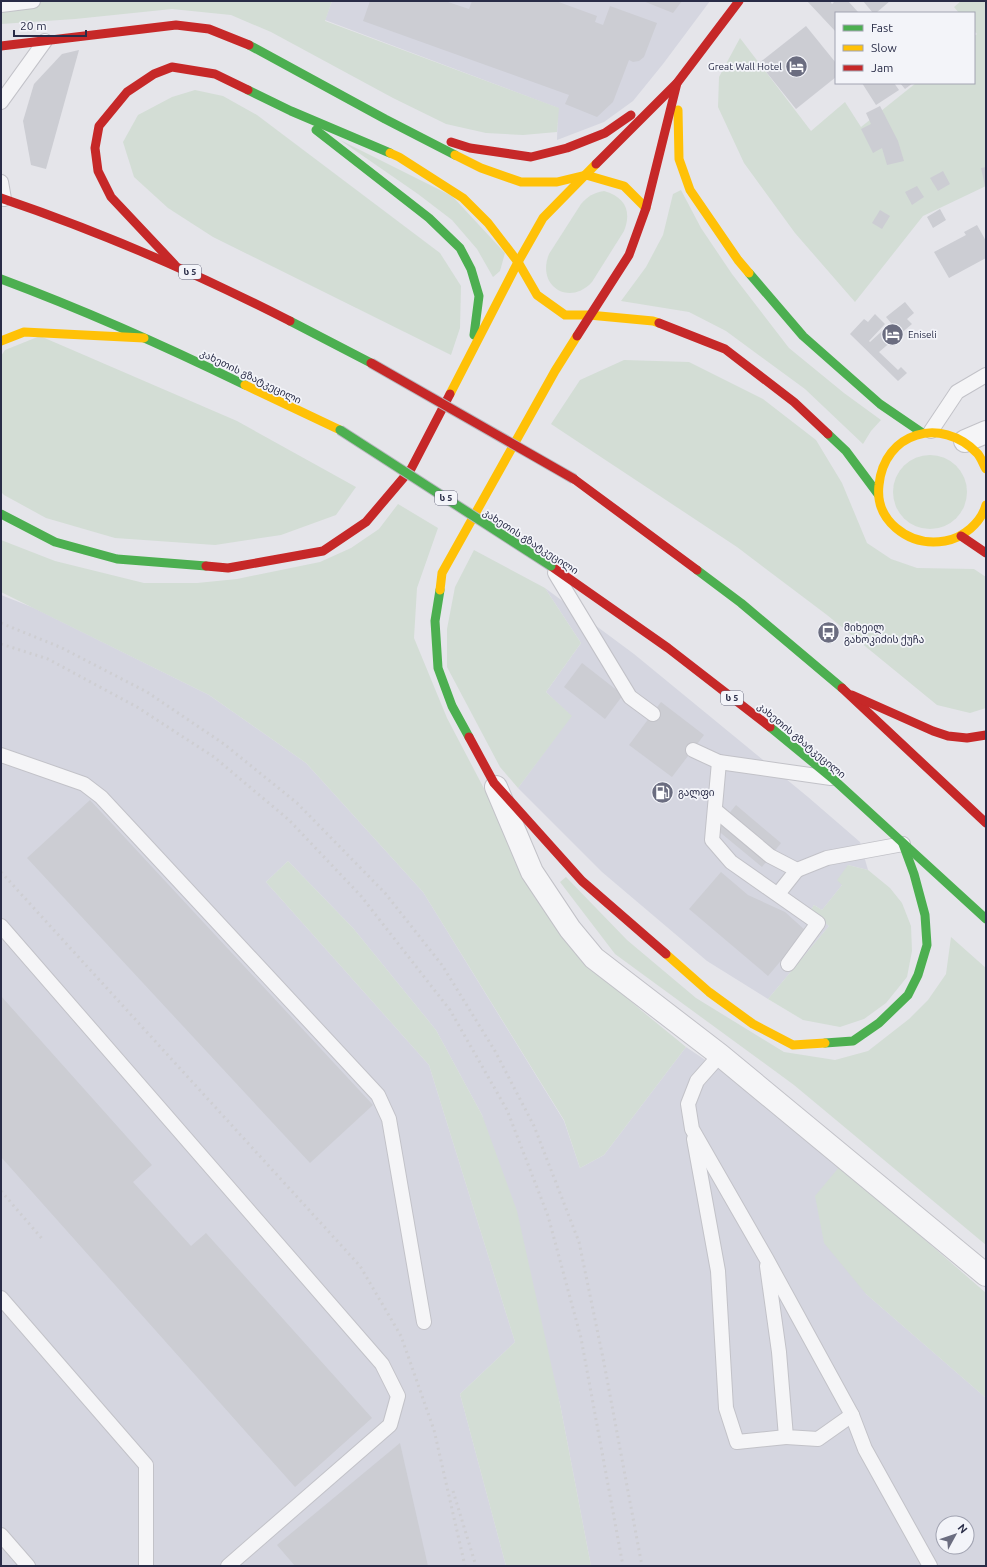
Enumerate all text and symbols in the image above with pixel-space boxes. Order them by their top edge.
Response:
scale bar [14,12,86,38]
legend [835,12,975,84]
text: 20 m [20,19,47,32]
text: Fast [871,21,893,34]
text: Slow [871,41,897,54]
hotel icon: Great Wall Hotel [784,53,810,79]
place label: Great Wall Hotel [708,61,782,72]
text: Jam [871,61,893,74]
road number: ს 5 [179,265,201,279]
hotel icon: Eniseli [880,321,906,347]
place label: Eniseli [908,329,937,340]
street label: კახეთის გზატკეცილი [198,347,303,407]
road number: ს 5 [435,491,457,505]
street label: კახეთის გზატკეცილი [481,507,581,577]
bus stop icon: მიხეილ გახოკიძის ქუჩა [815,620,841,646]
place label: მიხეილ გახოკიძის ქუჩა [844,622,924,646]
road number: ს 5 [721,691,743,705]
street label: კახეთის გზატკეცილი [755,700,848,781]
fuel station icon: გალფი [649,779,675,805]
place label: გალფი [678,787,715,799]
north arrow [935,1515,975,1555]
text: N [955,1522,970,1536]

